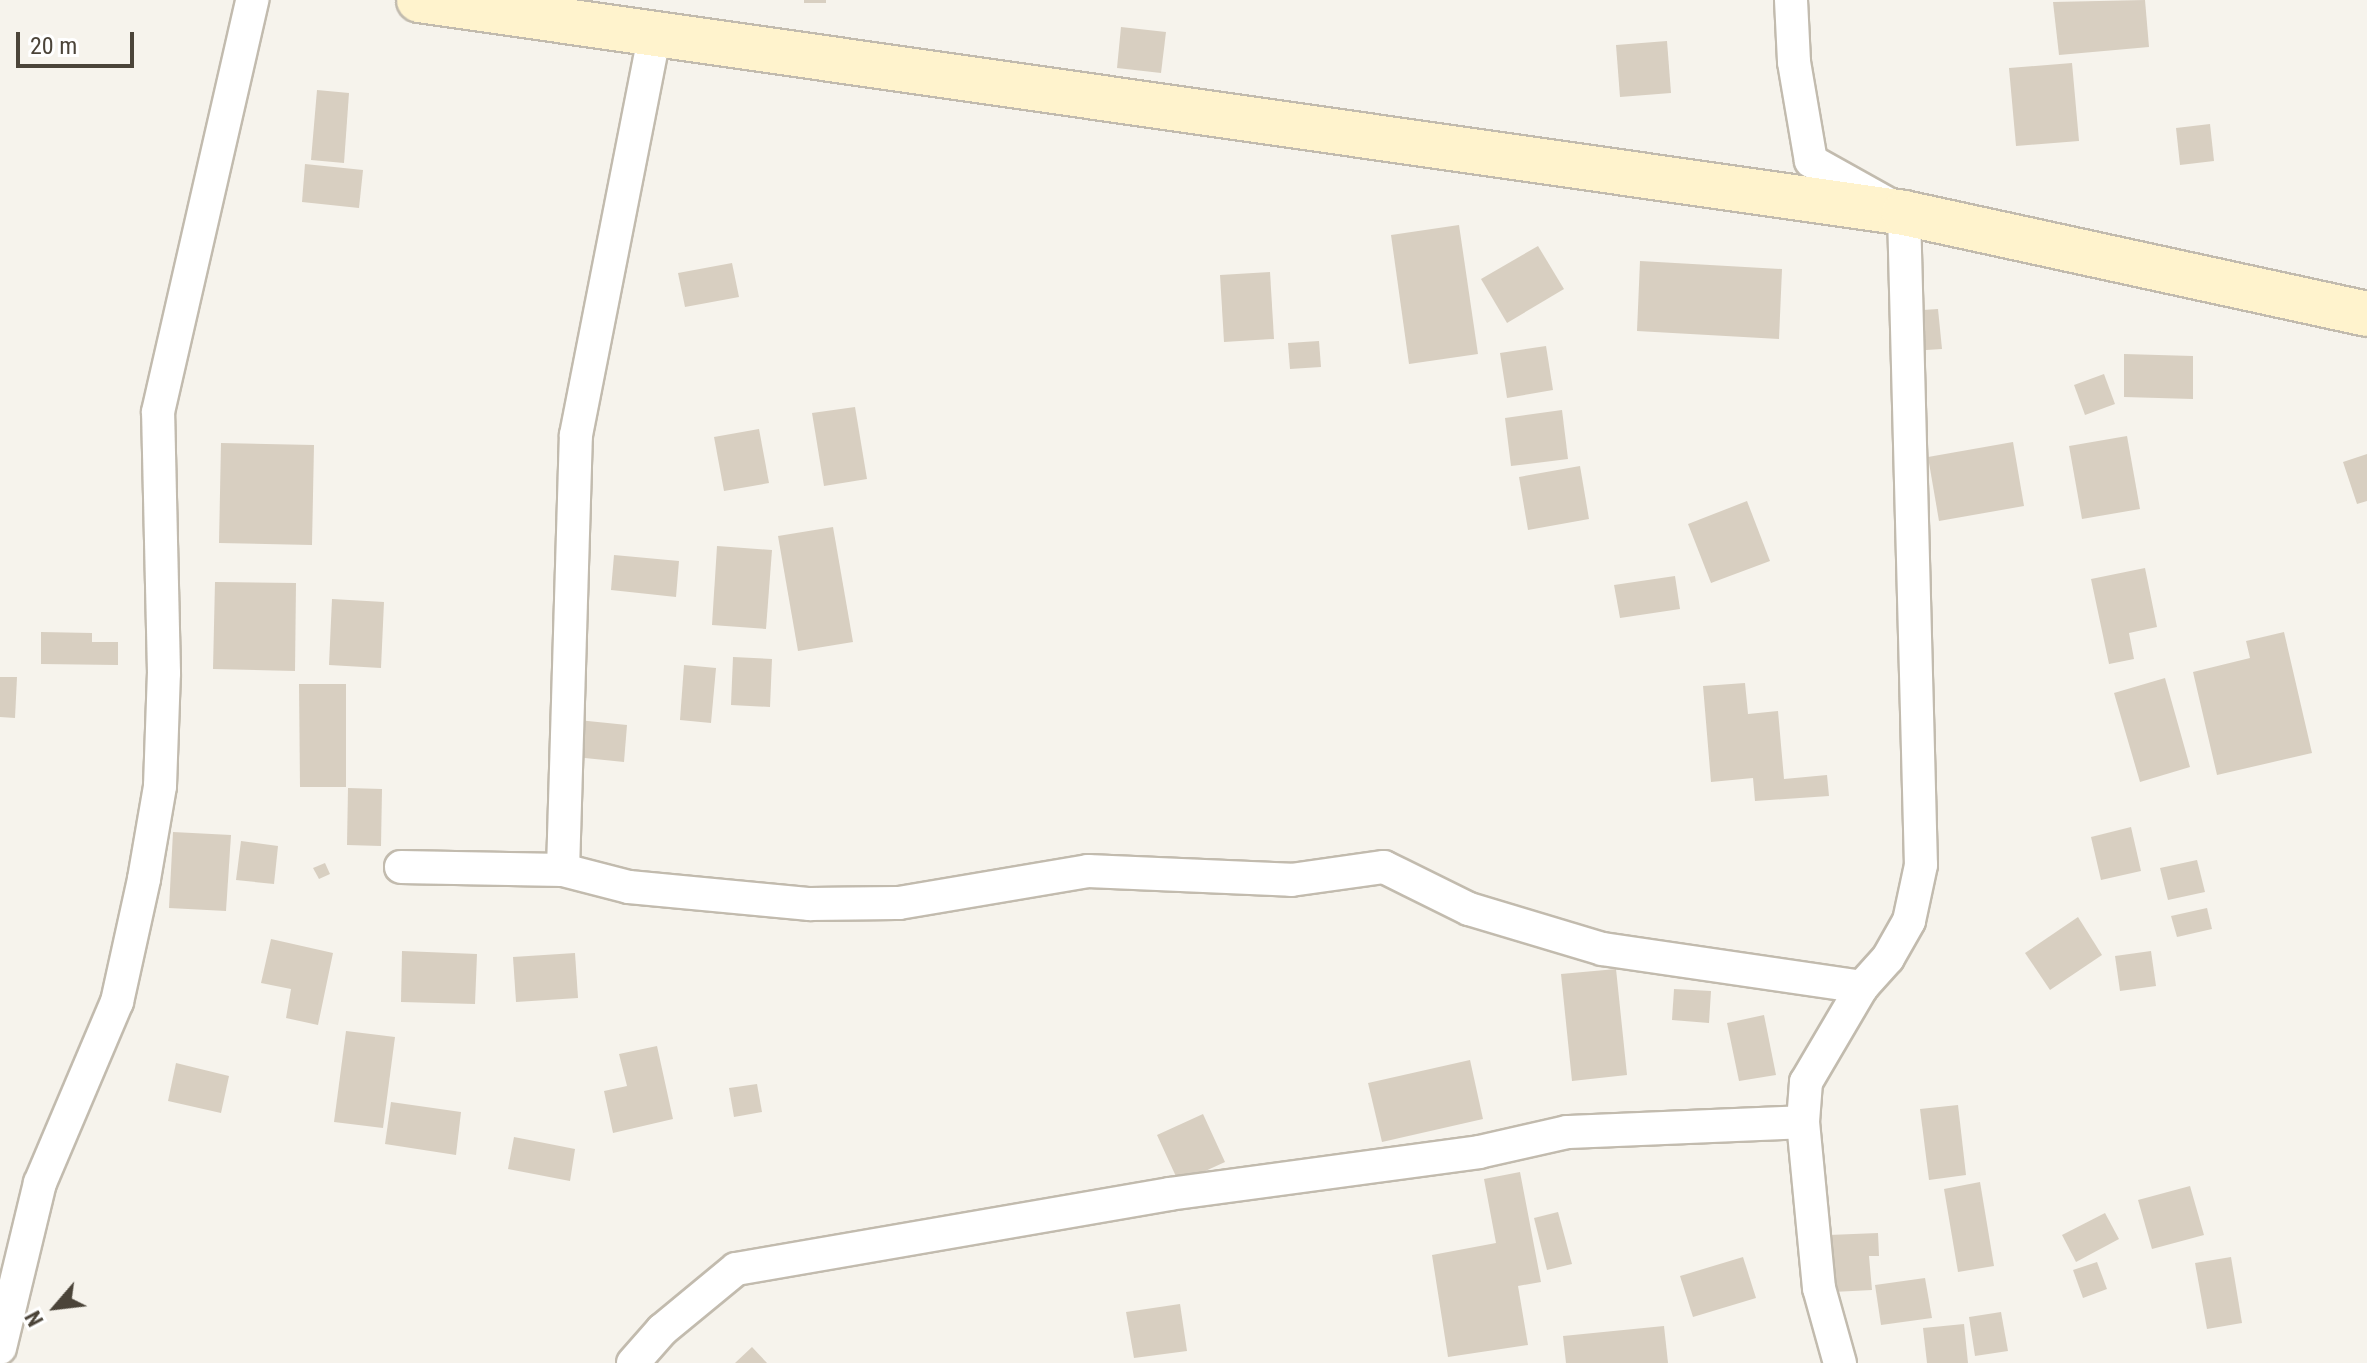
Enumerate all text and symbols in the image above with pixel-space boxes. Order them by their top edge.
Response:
scale bar [20,16,138,66]
text: 20 m [30,32,77,60]
north arrow [16,1267,96,1347]
text: N [20,1307,49,1330]

